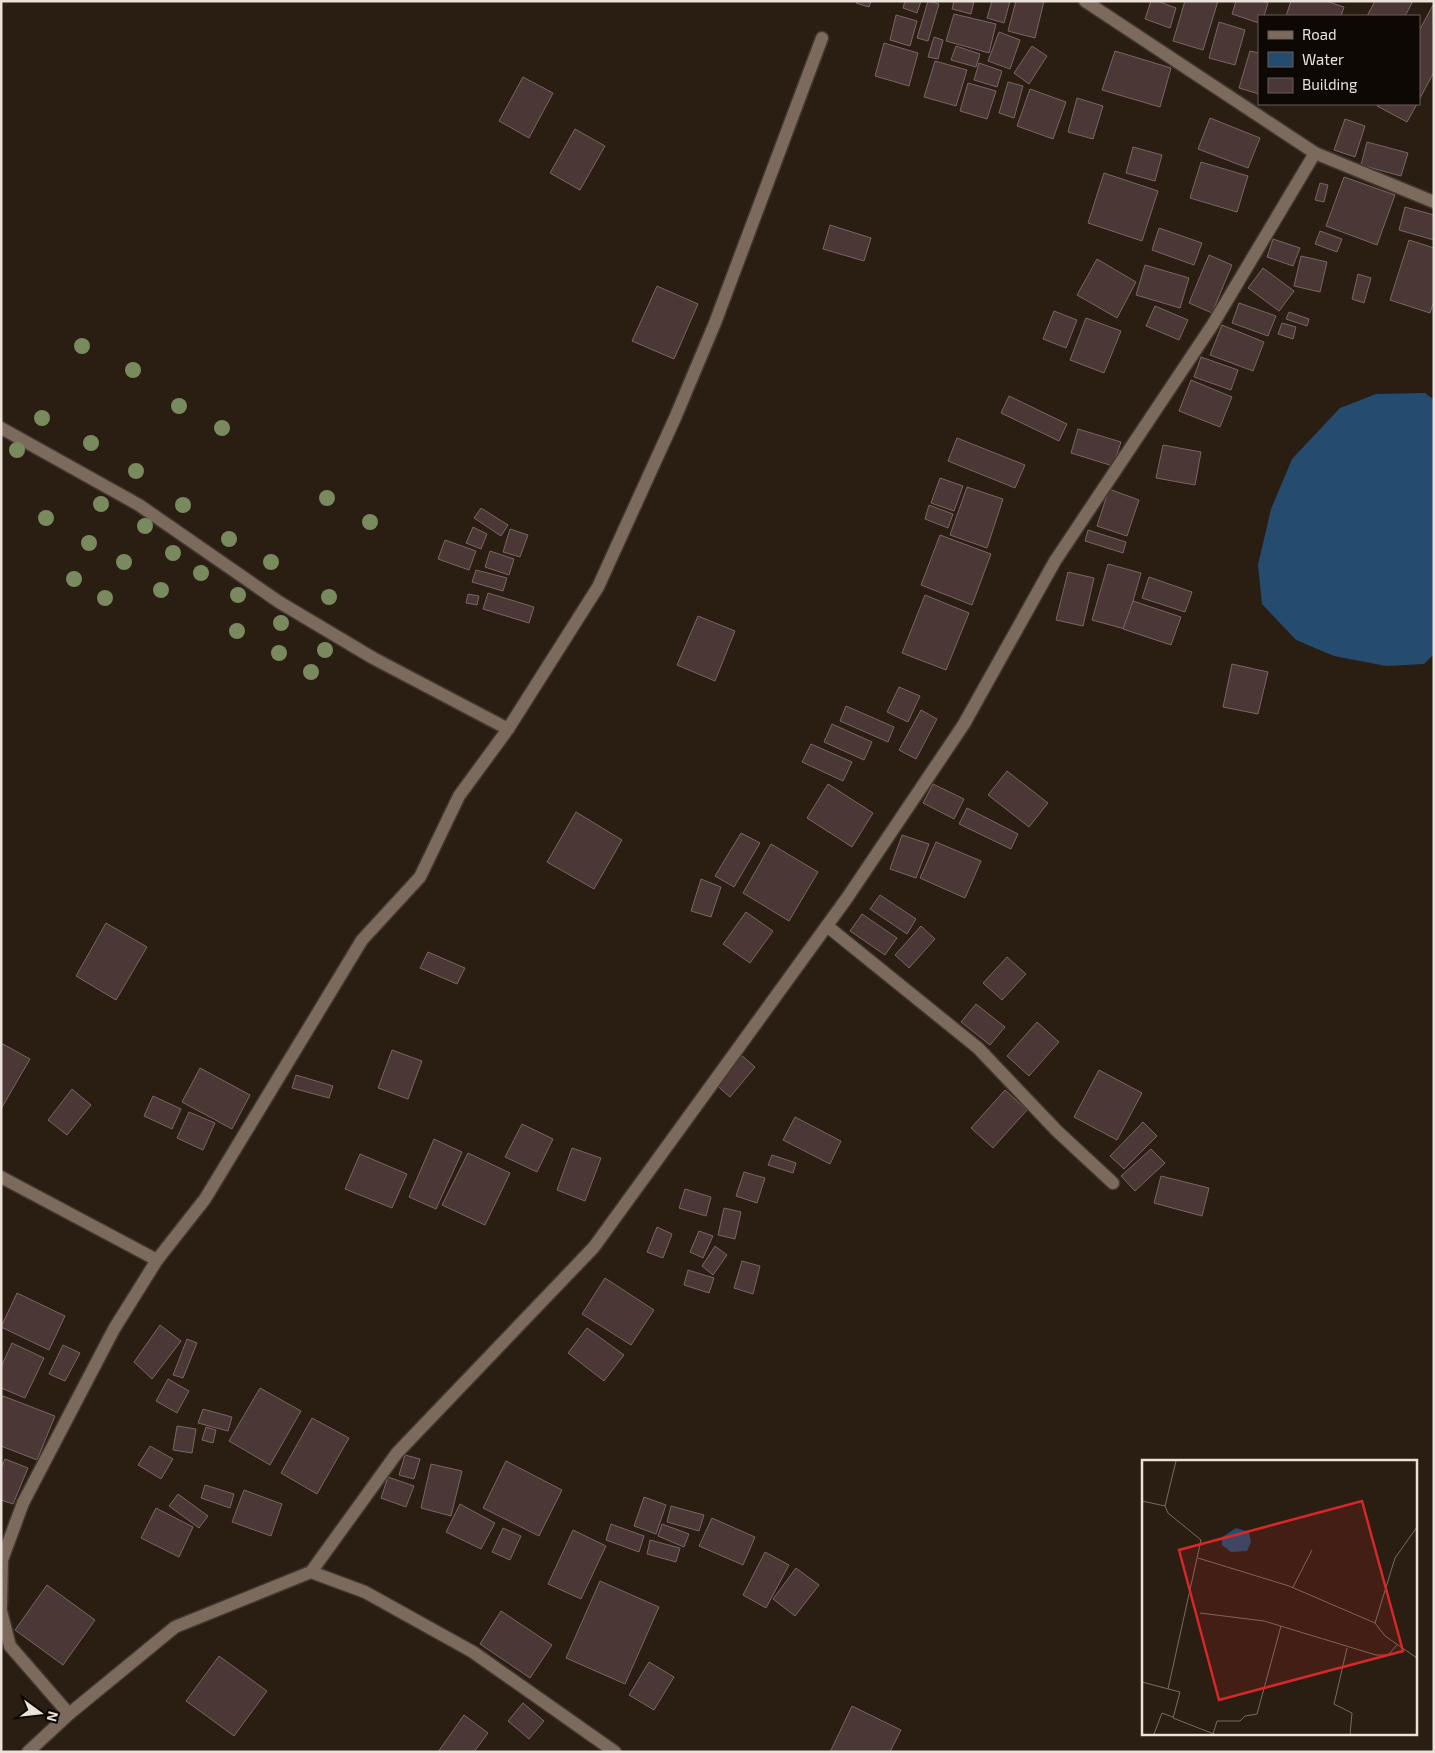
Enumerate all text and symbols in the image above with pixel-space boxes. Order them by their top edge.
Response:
legend [1258,15,1420,105]
text: Road [1302,25,1337,43]
text: Water [1302,50,1344,68]
text: Building [1302,75,1358,93]
inset map [1142,1460,1418,1736]
north arrow [15,1688,65,1738]
text: N [44,1709,63,1724]

